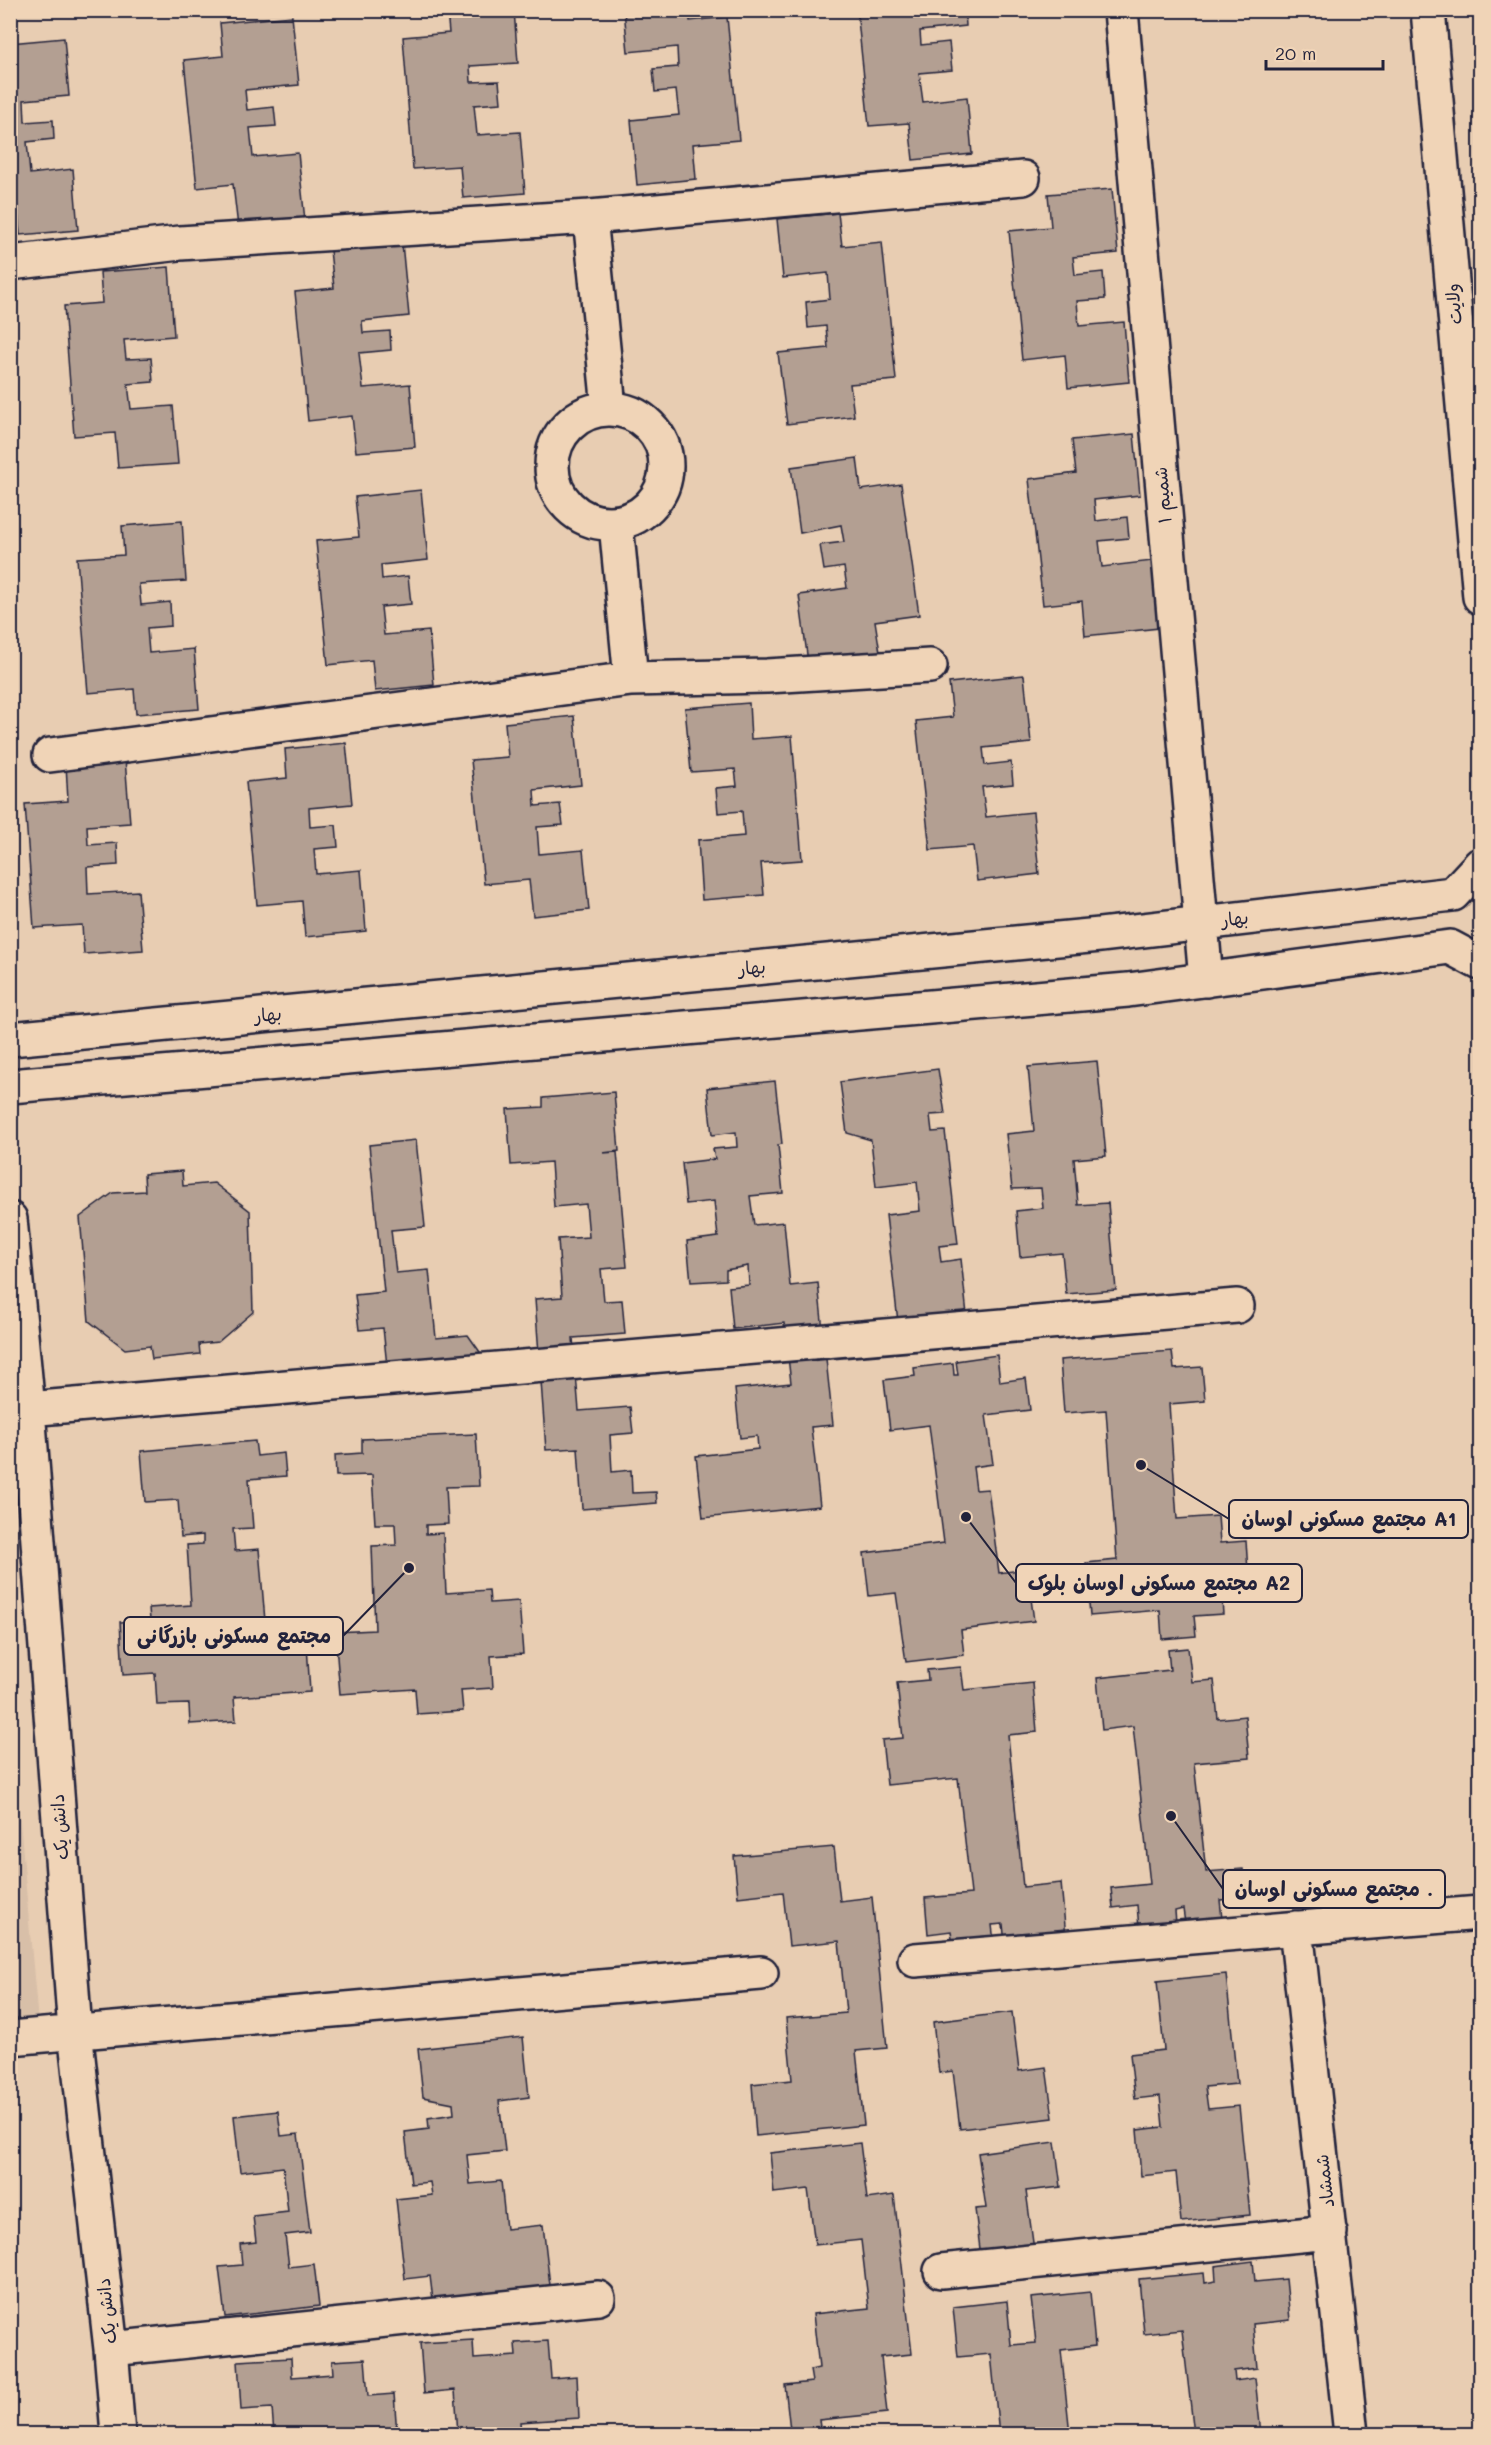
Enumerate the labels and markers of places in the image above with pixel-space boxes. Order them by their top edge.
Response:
callout: مجتمع مسکونی اوسان A1 [1229,1500,1468,1538]
callout: مجتمع مسکونی اوسان بلوک A2 [1016,1564,1302,1602]
callout: مجتمع مسکونی بازرگانی [124,1617,343,1655]
callout: مجتمع مسکونی اوسان . [1223,1870,1445,1908]

